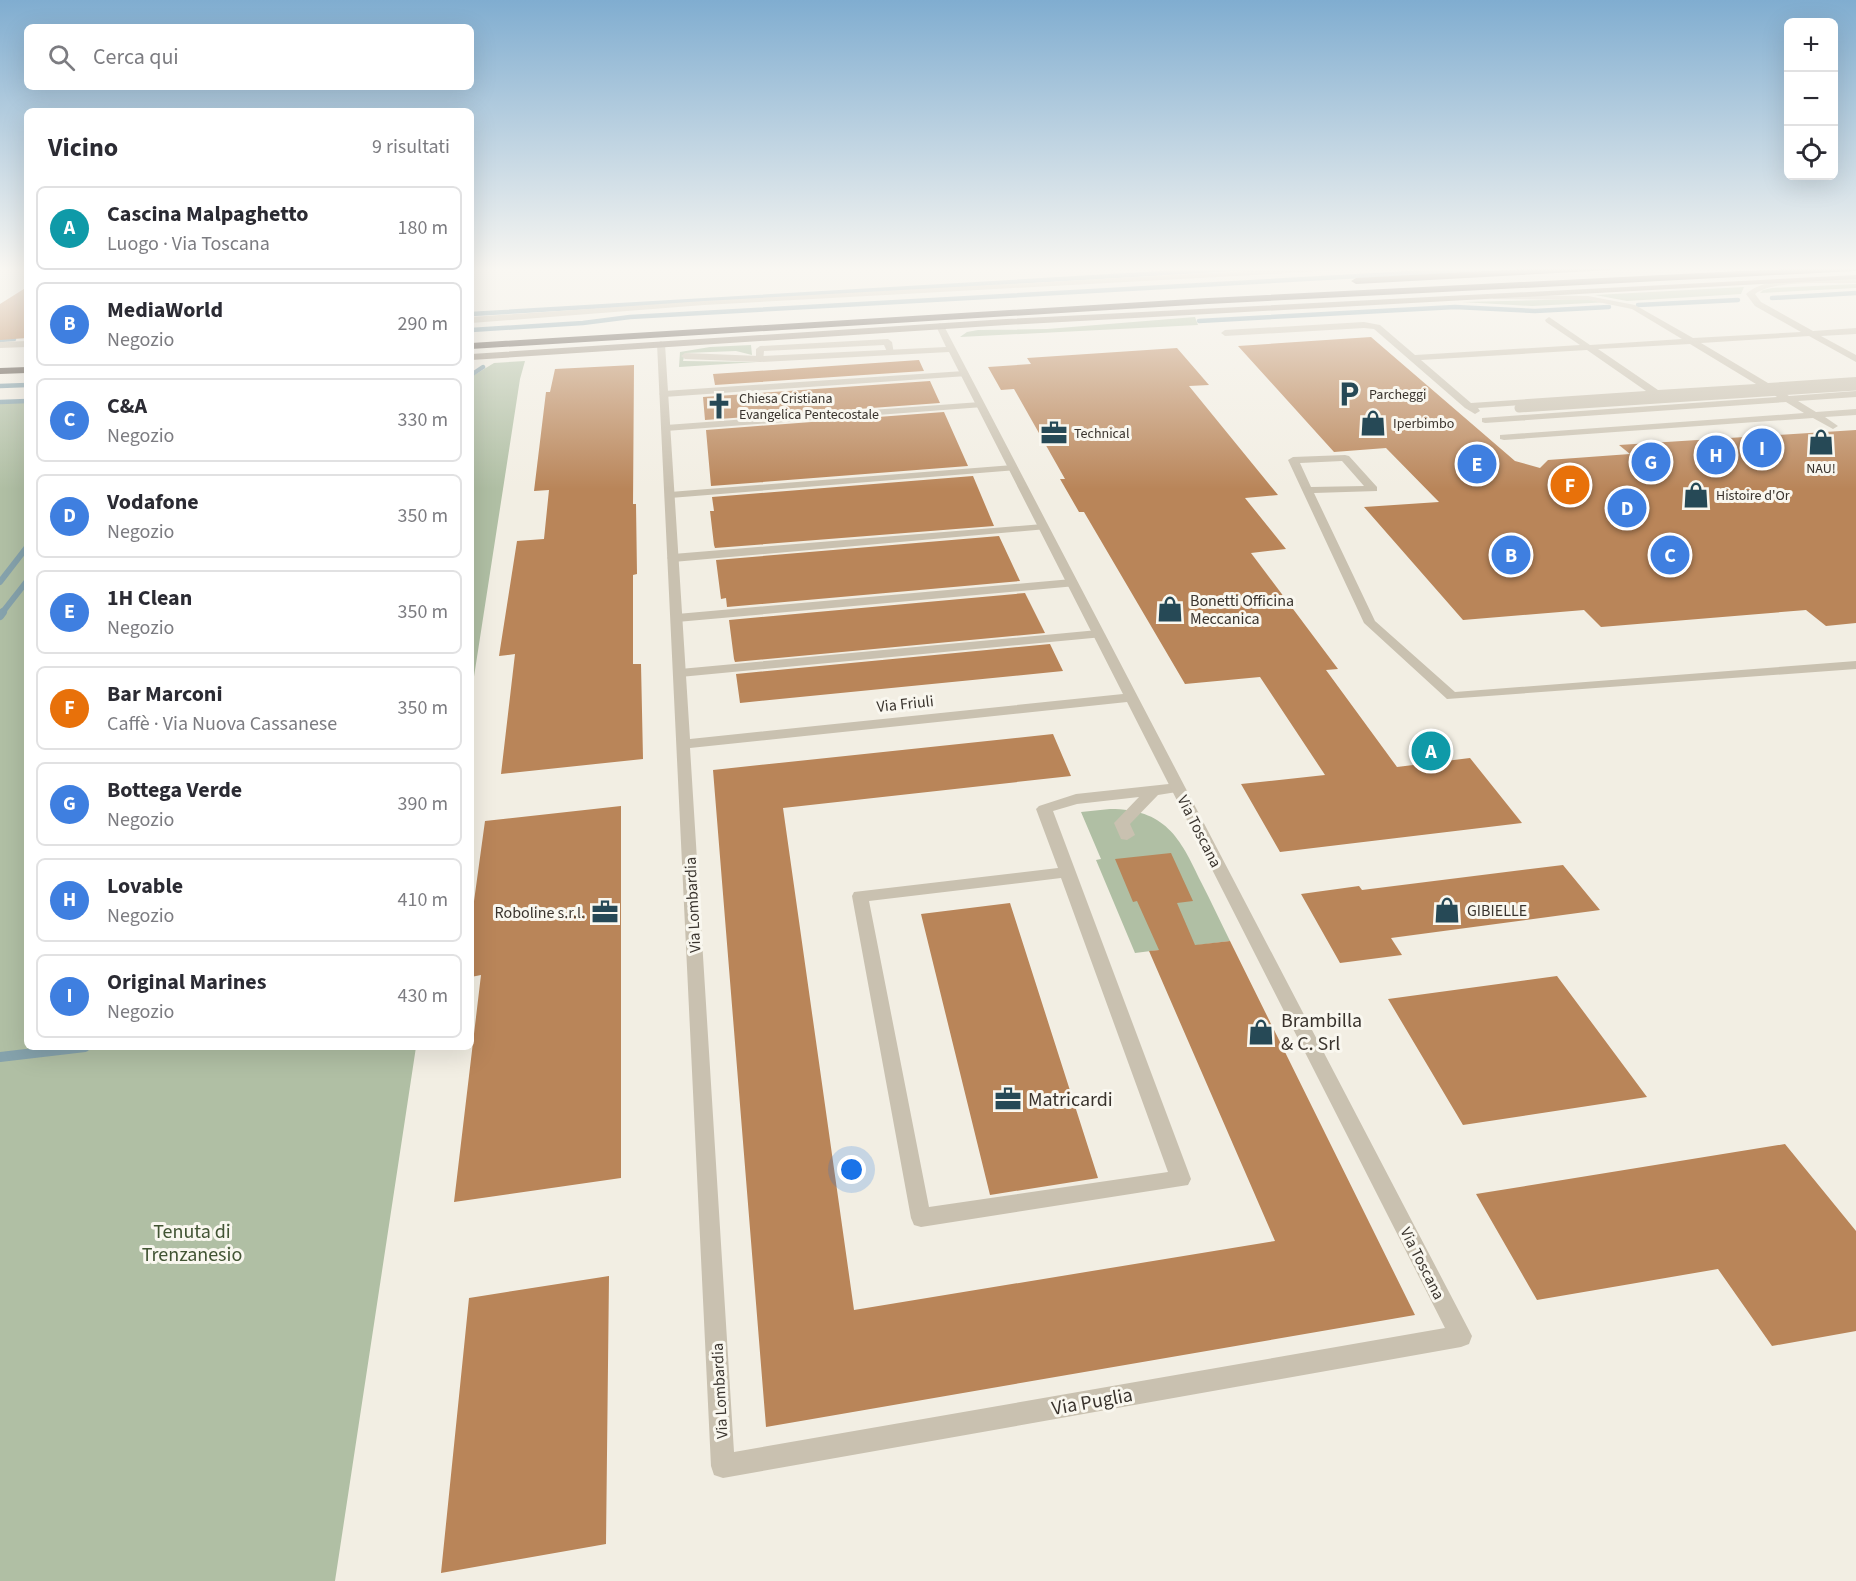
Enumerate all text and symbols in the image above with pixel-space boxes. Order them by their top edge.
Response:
map controls [1784,18,1838,180]
button: + [1784,18,1838,72]
search box [24,24,474,90]
icon: search [45,41,78,74]
text: Cerca qui [93,41,179,73]
button: − [1784,72,1838,126]
button: locate [1784,126,1838,180]
text: Vicino [48,129,118,166]
text: 9 risultati [372,133,450,161]
text: Cascina Malpaghetto [107,198,308,230]
text: A [64,214,75,242]
text: 180 m [398,214,448,242]
text: Luogo · Via Toscana [107,230,270,258]
text: MediaWorld [107,294,223,326]
text: B [63,310,76,338]
text: 290 m [398,310,448,338]
text: Negozio [107,326,174,354]
parking icon: Parcheggi [1334,379,1364,409]
place label: Parcheggi [1369,385,1426,405]
place label: Chiesa Cristiana Evangelica Pentecostale [739,389,879,425]
text: C&A [107,390,147,422]
church icon: Chiesa Cristiana Evangelica Pentecostale [704,391,734,421]
text: C [64,406,75,434]
text: 330 m [398,406,448,434]
shop icon: Iperbimbo [1358,408,1388,438]
place label: Iperbimbo [1393,414,1454,434]
office icon: Technical [1039,418,1069,448]
text: Negozio [107,422,174,450]
place label: Technical [1074,424,1130,444]
pin: I [1742,426,1782,470]
shop icon: NAU! [1806,427,1836,457]
pin: H [1696,432,1736,478]
pin: G [1632,440,1670,484]
pin: E [1458,442,1496,486]
place label: NAU! [1806,459,1836,479]
pin: F [1550,462,1590,508]
shop icon: Histoire d'Or [1681,480,1711,510]
text: Vodafone [107,486,199,518]
pin: D [1608,486,1646,530]
place label: Histoire d'Or [1716,486,1790,506]
text: D [63,502,76,530]
text: 350 m [398,502,448,530]
text: Negozio [107,518,174,546]
pin: B [1492,532,1530,578]
pin: C [1650,532,1690,578]
text: 1H Clean [107,582,192,614]
place label: Bonetti Officina Meccanica [1190,590,1294,630]
shop icon: Bonetti Officina Meccanica [1155,594,1185,624]
text: E [64,598,75,626]
text: 350 m [398,598,448,626]
text: Negozio [107,614,174,642]
text: Bar Marconi [107,678,223,710]
street label: Via Friuli [875,690,935,718]
text: F [64,694,75,722]
text: 350 m [398,694,448,722]
text: Caffè · Via Nuova Cassanese [107,710,337,738]
pin: A [1412,728,1450,774]
text: Bottega Verde [107,774,242,806]
text: G [63,790,76,818]
text: 390 m [398,790,448,818]
street label: Via Toscana [1172,792,1227,871]
text: Negozio [107,806,174,834]
street label: Via Lombardia [680,856,706,953]
text: Lovable [107,870,183,902]
text: H [63,886,76,914]
text: 410 m [398,886,448,914]
shop icon: GIBIELLE [1432,895,1462,925]
office icon: Roboline s.r.l. [590,897,620,927]
place label: GIBIELLE [1467,900,1527,922]
text: Negozio [107,902,174,930]
place label: Roboline s.r.l. [495,902,585,924]
text: Original Marines [107,966,266,998]
text: I [66,982,73,1010]
text: 430 m [398,982,448,1010]
text: Negozio [107,998,174,1026]
place label: Brambilla & C. Srl [1281,1007,1362,1058]
shop icon: Brambilla & C. Srl [1246,1017,1276,1047]
office icon: Matricardi [993,1084,1023,1114]
place label: Matricardi [1028,1086,1113,1114]
your location [837,1155,866,1184]
park label: Tenuta di Trenzanesio [142,1218,242,1269]
street label: Via Toscana [1395,1224,1450,1303]
street label: Via Lombardia [707,1342,733,1439]
street label: Via Puglia [1050,1381,1135,1423]

